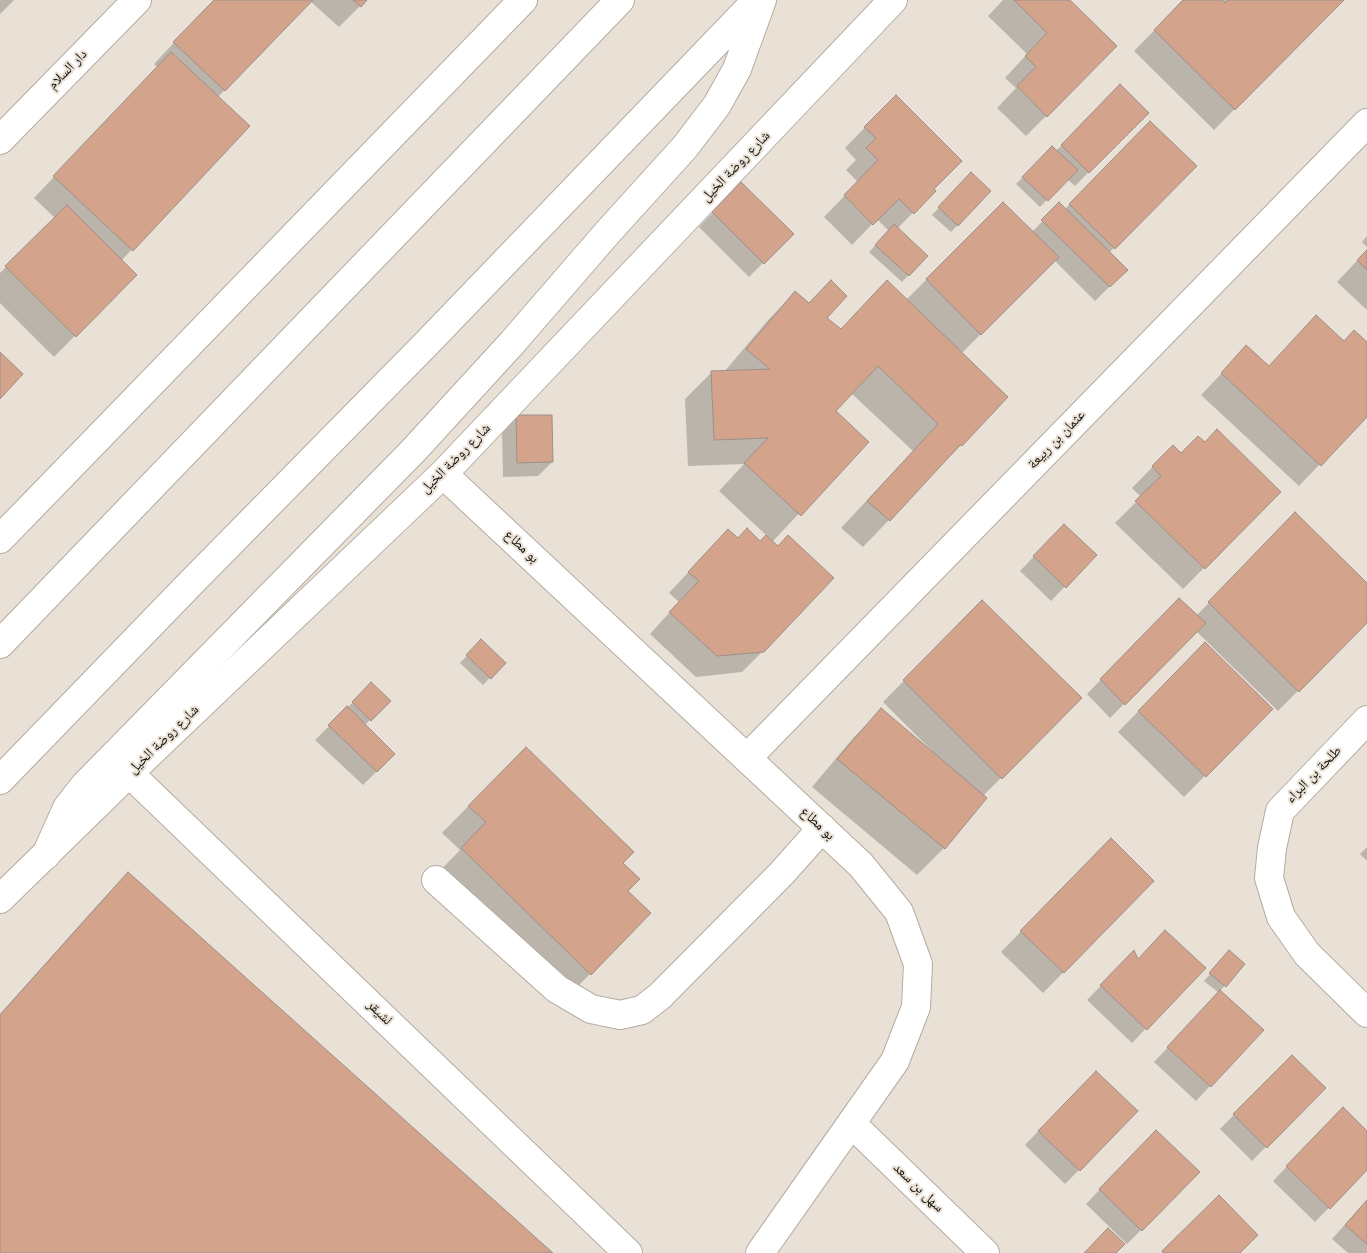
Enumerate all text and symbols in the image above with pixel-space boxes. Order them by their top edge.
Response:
street label: دار السلام [45,47,91,93]
street label: شارع روضة الخيل [698,128,774,206]
street label: عثمان بن ربيعة [1025,407,1089,473]
street label: شارع روضة الخيل [418,421,494,497]
street label: بو مطاع [500,527,542,567]
street label: شارع روضة الخيل [125,702,203,778]
street label: طلحة بن البراء [1283,743,1345,807]
street label: بو مطاع [796,804,838,844]
street label: لشيقر [363,997,395,1029]
street label: سهل بن سعد [889,1160,947,1216]

